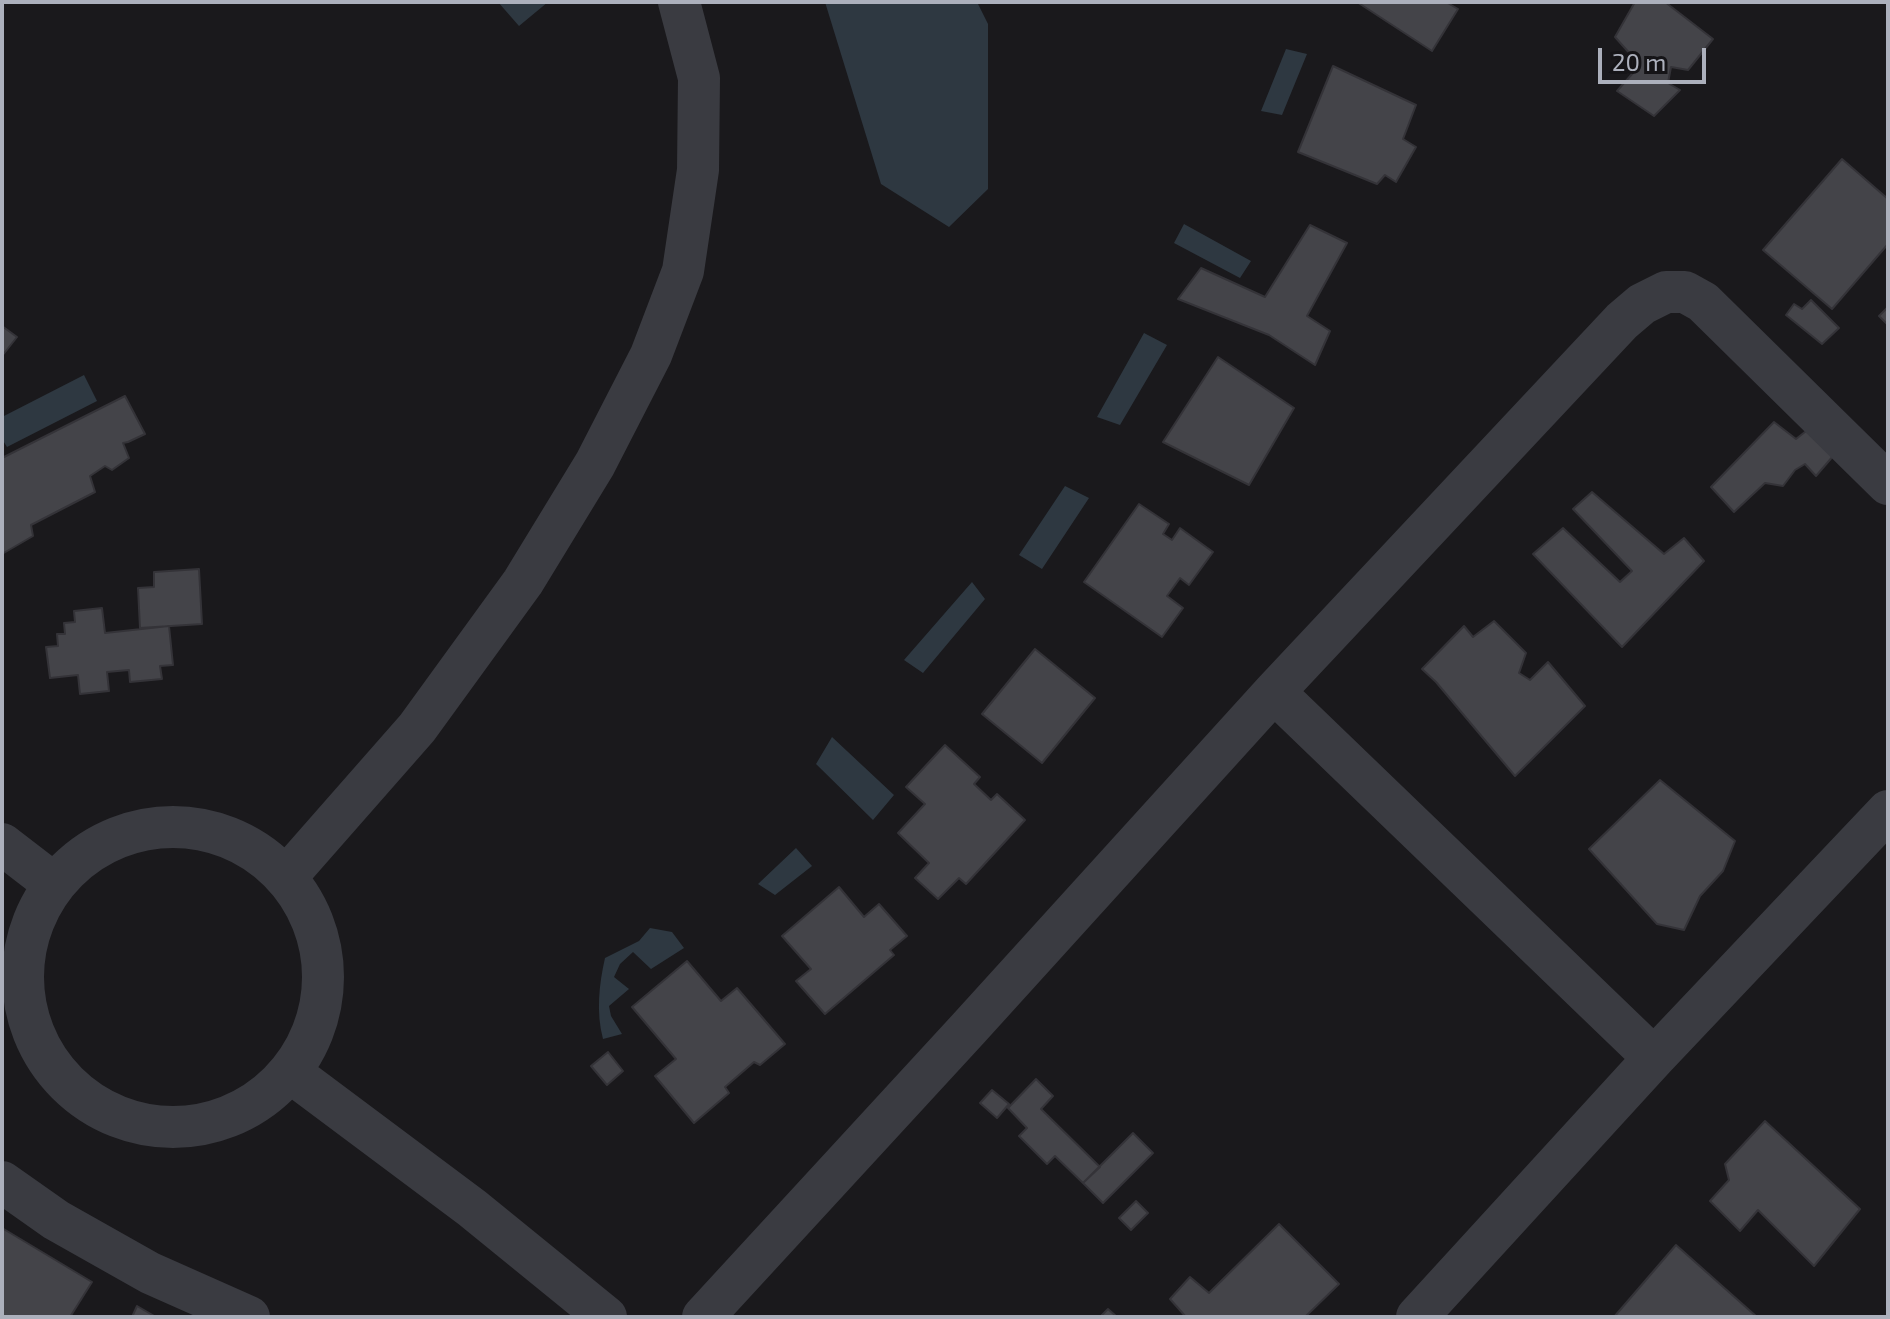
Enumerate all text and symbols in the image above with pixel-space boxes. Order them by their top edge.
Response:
scale bar [1602,32,1710,82]
text: 20 m [1612,47,1666,76]

